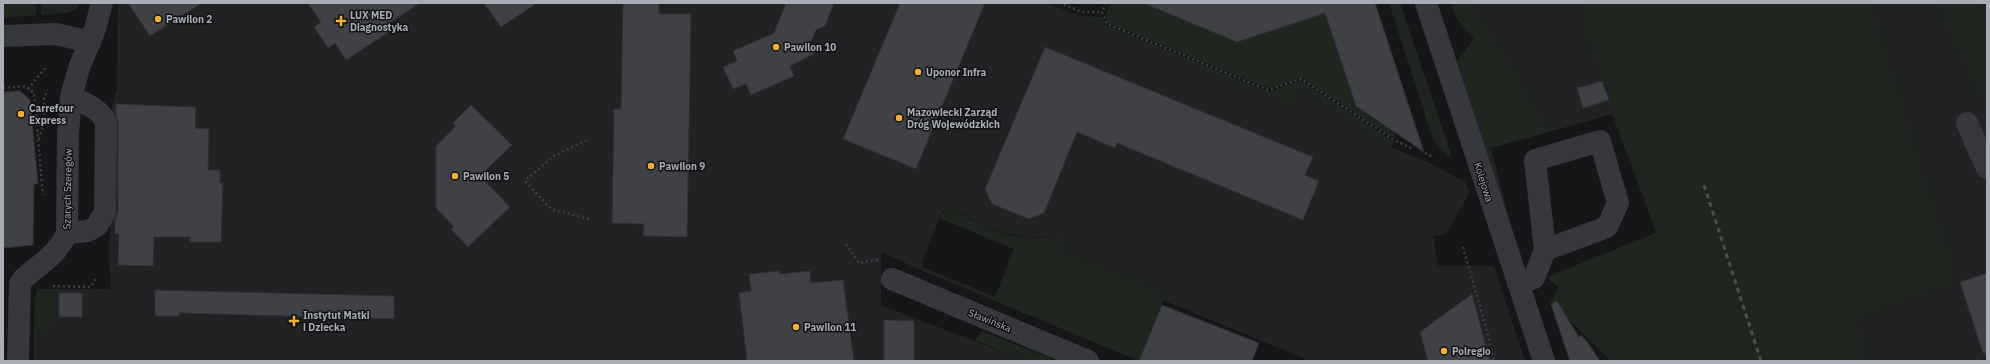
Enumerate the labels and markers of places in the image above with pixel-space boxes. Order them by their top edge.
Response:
place label: LUX MED Diagnostyka [350,9,409,34]
place label: Pawilon 2 [166,13,212,26]
marker: Pawilon 2 [153,14,163,24]
marker: LUX MED Diagnostyka [335,15,347,27]
place label: Pawilon 10 [784,41,836,54]
marker: Pawilon 10 [771,42,781,52]
place label: Uponor Infra [926,66,986,79]
marker: Uponor Infra [913,67,923,77]
place label: Carrefour Express [29,102,74,127]
place label: Mazowiecki Zarząd Dróg Wojewódzkich [907,106,1000,131]
marker: Carrefour Express [16,109,26,119]
marker: Mazowiecki Zarząd Dróg Wojewódzkich [894,113,904,123]
place label: Pawilon 9 [659,160,705,173]
marker: Pawilon 9 [646,161,656,171]
place label: Pawilon 5 [463,170,509,183]
marker: Pawilon 5 [450,171,460,181]
place label: Instytut Matki i Dziecka [303,309,370,334]
marker: Instytut Matki i Dziecka [288,315,300,327]
place label: Pawilon 11 [804,321,856,334]
marker: Pawilon 11 [791,322,801,332]
place label: Polregio [1452,345,1491,358]
marker: Polregio [1439,346,1449,356]

